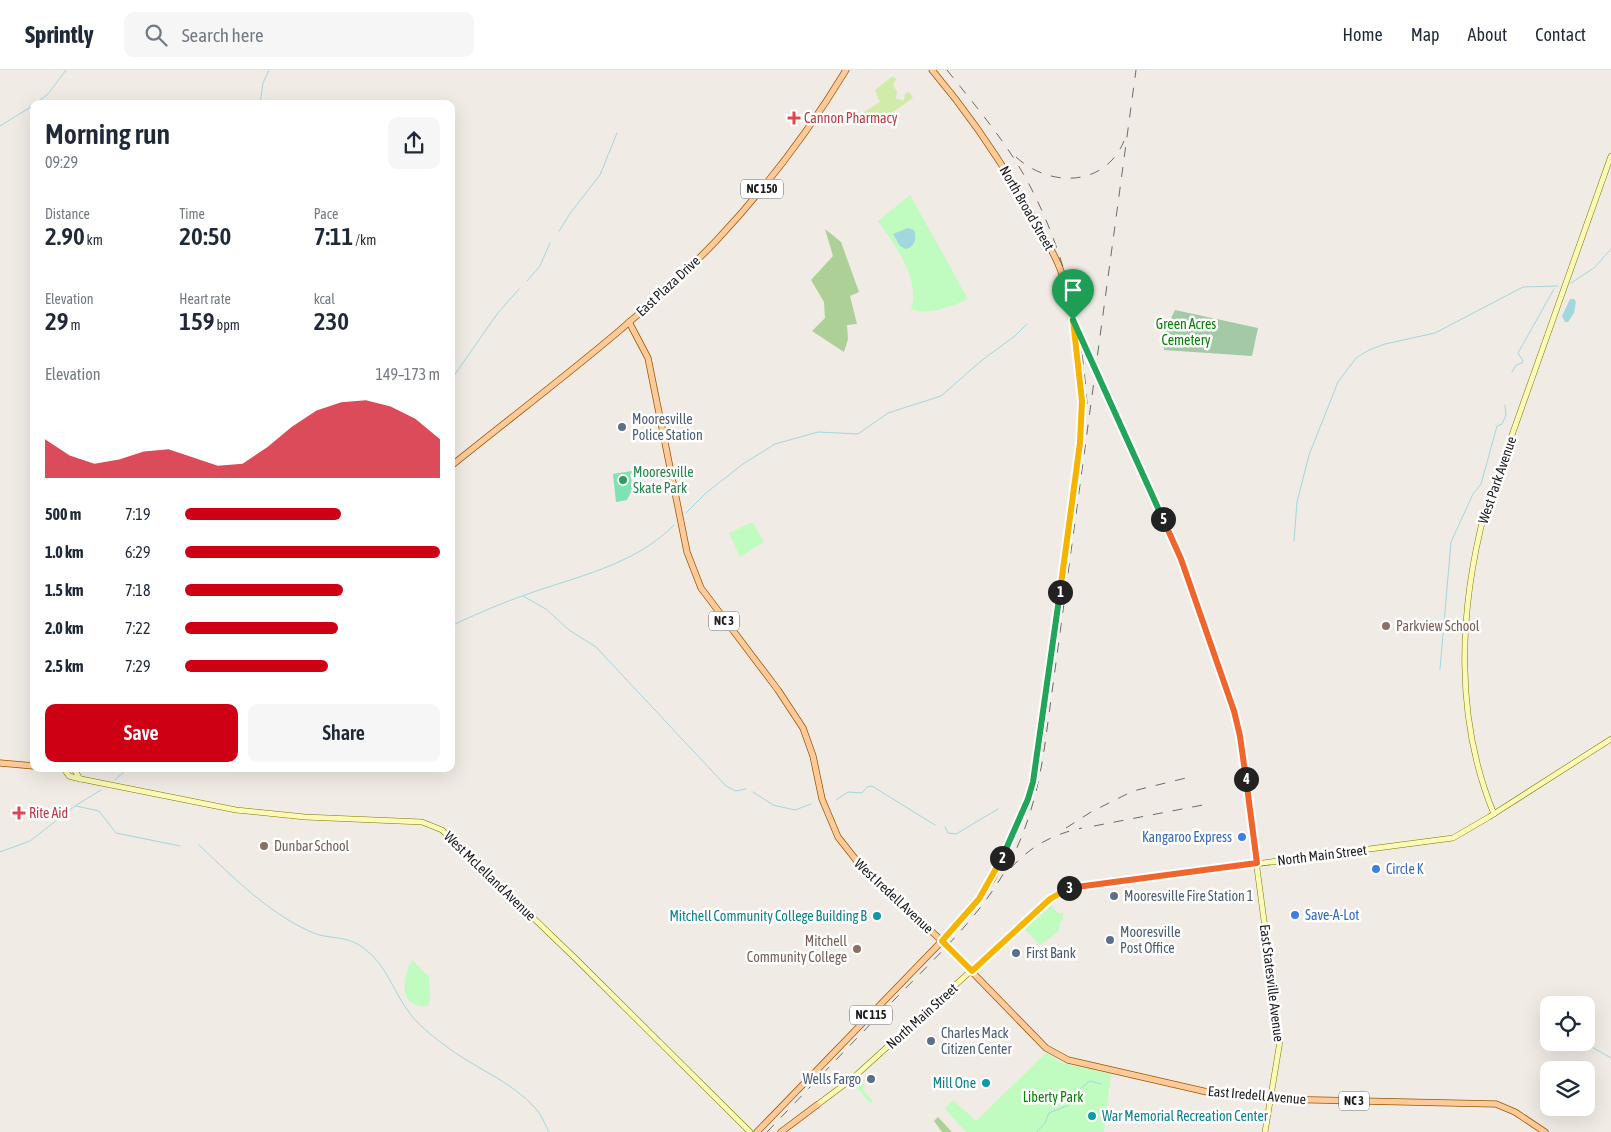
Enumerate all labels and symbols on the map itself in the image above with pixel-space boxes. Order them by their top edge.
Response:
place label: Cannon Pharmacy [804,110,898,126]
marker: Cannon Pharmacy [788,112,800,124]
street label: North Broad Street [996,163,1058,253]
road number: NC 150 [741,180,783,198]
street label: East Plaza Drive [633,252,703,320]
pin [1052,269,1094,320]
park label: Green Acres Cemetery [1156,316,1216,348]
place label: Mooresville Police Station [632,411,703,443]
marker: Mooresville Police Station [616,421,628,433]
street label: West Park Avenue [1475,434,1519,526]
place label: Mooresville Skate Park [633,464,694,496]
marker: Mooresville Skate Park [617,474,629,486]
pin: 5 [1150,506,1176,532]
pin: 1 [1048,580,1072,604]
road number: NC 3 [709,612,739,630]
place label: Parkview School [1396,618,1480,634]
marker: Parkview School [1380,620,1392,632]
pin: 4 [1234,766,1258,792]
place label: Rite Aid [29,805,68,821]
marker: Rite Aid [13,807,25,819]
street label: West McLelland Avenue [441,828,539,924]
place label: Kangaroo Express [1142,829,1232,845]
marker: Kangaroo Express [1236,831,1248,843]
place label: Dunbar School [274,838,350,854]
marker: Dunbar School [258,840,270,852]
street label: North Main Street [1276,842,1368,868]
pin: 2 [990,846,1014,870]
street label: West Iredell Avenue [851,855,937,937]
place label: Circle K [1386,861,1424,877]
marker: Circle K [1370,863,1382,875]
pin: 3 [1056,876,1082,900]
place label: Mooresville Fire Station 1 [1124,888,1253,904]
marker: Mooresville Fire Station 1 [1108,890,1120,902]
place label: Save-A-Lot [1305,907,1359,923]
place label: Mitchell Community College Building B [669,908,867,924]
marker: Save-A-Lot [1289,909,1301,921]
marker: Mitchell Community College Building B [871,910,883,922]
street label: East Statesville Avenue [1257,923,1287,1043]
place label: Mooresville Post Office [1120,924,1181,956]
place label: Mitchell Community College [747,933,847,965]
marker: Mooresville Post Office [1104,934,1116,946]
marker: Mitchell Community College [851,943,863,955]
place label: First Bank [1026,945,1076,961]
marker: First Bank [1010,947,1022,959]
street label: North Main Street [883,980,961,1052]
road number: NC 115 [850,1006,892,1024]
place label: Charles Mack Citizen Center [941,1025,1012,1057]
marker: Charles Mack Citizen Center [925,1035,937,1047]
place label: Wells Fargo [803,1071,861,1087]
marker: Wells Fargo [865,1073,877,1085]
place label: Mill One [933,1075,976,1091]
marker: Mill One [980,1077,992,1089]
street label: East Iredell Avenue [1207,1083,1307,1107]
park label: Liberty Park [1023,1089,1083,1105]
road number: NC 3 [1339,1091,1369,1110]
place label: War Memorial Recreation Center [1102,1108,1269,1124]
marker: War Memorial Recreation Center [1086,1110,1098,1122]

